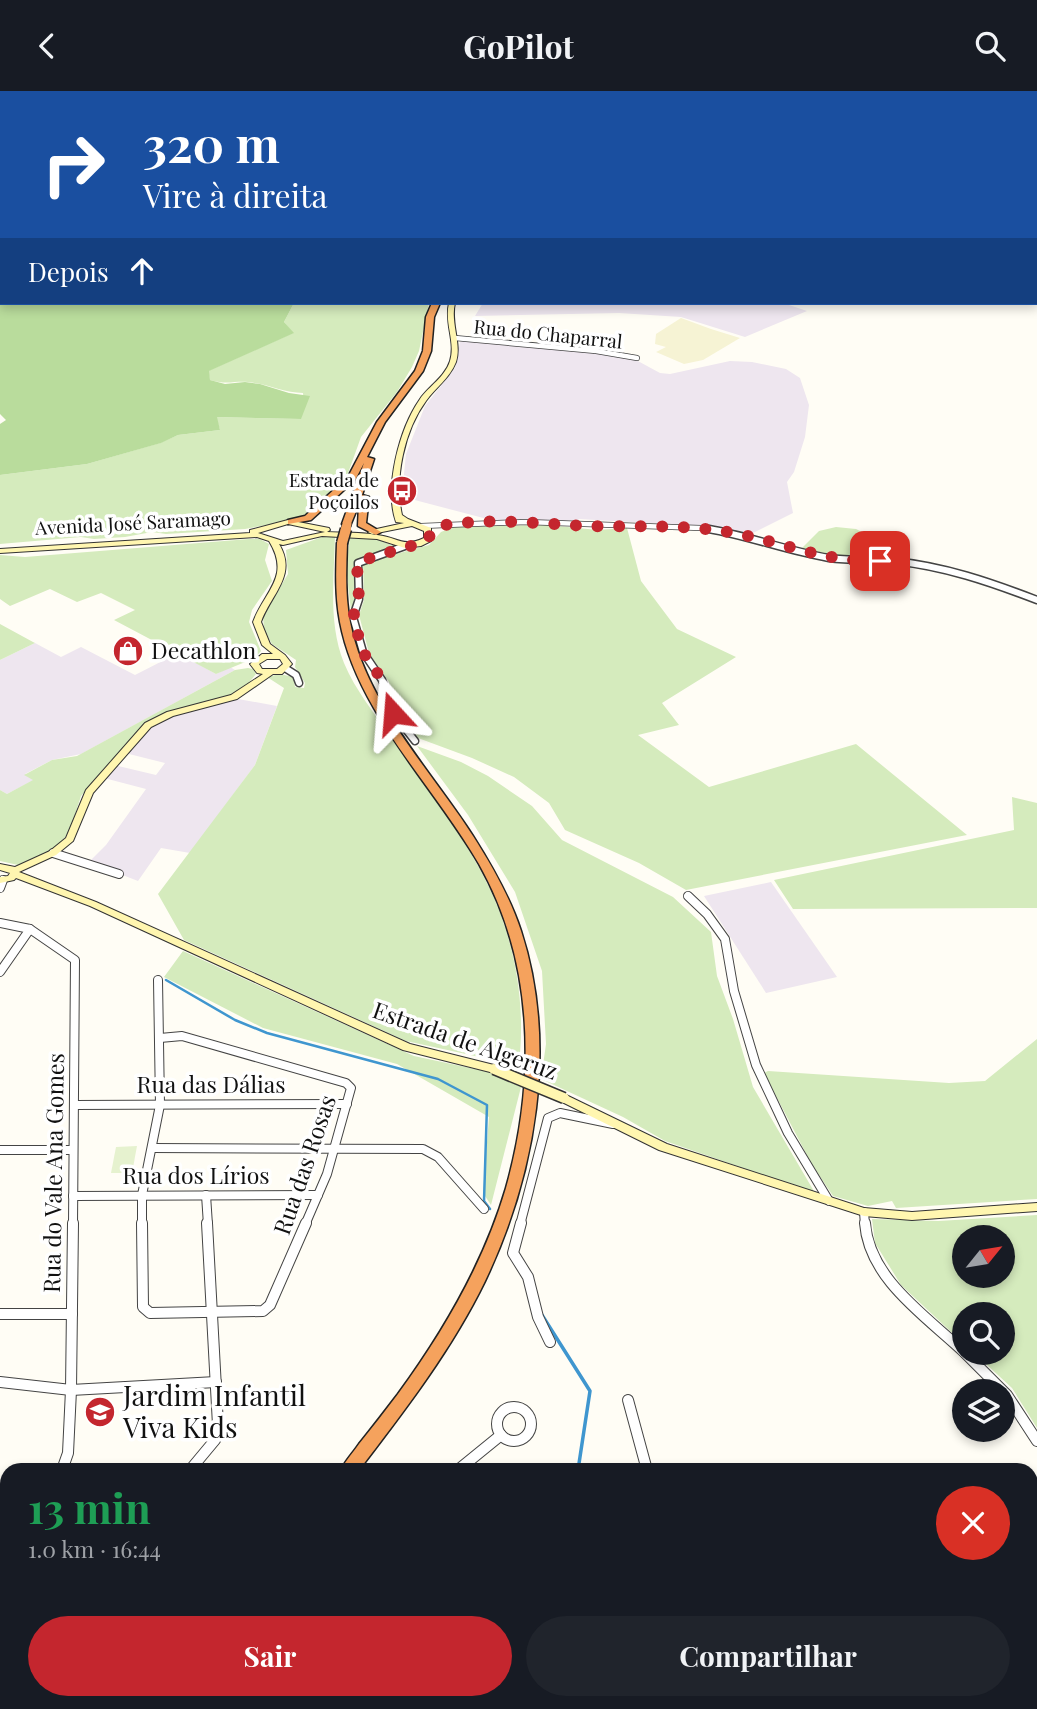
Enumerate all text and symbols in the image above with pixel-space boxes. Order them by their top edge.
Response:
text: GoPilot [463,24,574,67]
icon: back [28,27,66,65]
icon: search [971,27,1009,65]
text: 320 m [143,110,280,175]
icon: right [28,119,119,210]
text: Vire à direita [143,173,327,216]
icon: ahead [123,252,161,290]
text: Depois [28,254,109,289]
street label: Rua do Chaparral [472,312,624,354]
place label: Estrada de Poçoilos [289,466,379,514]
bus stop icon: Estrada de Poçoilos [385,474,419,508]
street label: Avenida José Saramago [33,504,231,540]
pin [850,531,910,591]
icon: arrive [861,542,899,580]
shop icon: Decathlon [111,634,145,668]
place label: Decathlon [151,634,257,665]
position arrow [356,676,430,750]
street label: Estrada de Algeruz [369,993,562,1086]
street label: Rua do Vale Ana Gomes [35,1053,70,1293]
street label: Rua das Dálias [136,1068,286,1099]
street label: Rua das Rosas [265,1091,342,1238]
street label: Rua dos Lírios [122,1159,270,1190]
north arrow [952,1225,1015,1288]
map controls [952,1225,1015,1442]
button: search [952,1302,1015,1365]
place label: Jardim Infantil Viva Kids [122,1376,306,1445]
button: layers [952,1379,1015,1442]
school or university icon: Jardim Infantil Viva Kids [83,1395,117,1429]
text: 13 min [28,1479,151,1535]
button: close [936,1486,1010,1560]
text: 1.0 km · 16:44 [28,1533,161,1564]
button: Sair [28,1616,512,1696]
button: Compartilhar [526,1616,1010,1696]

